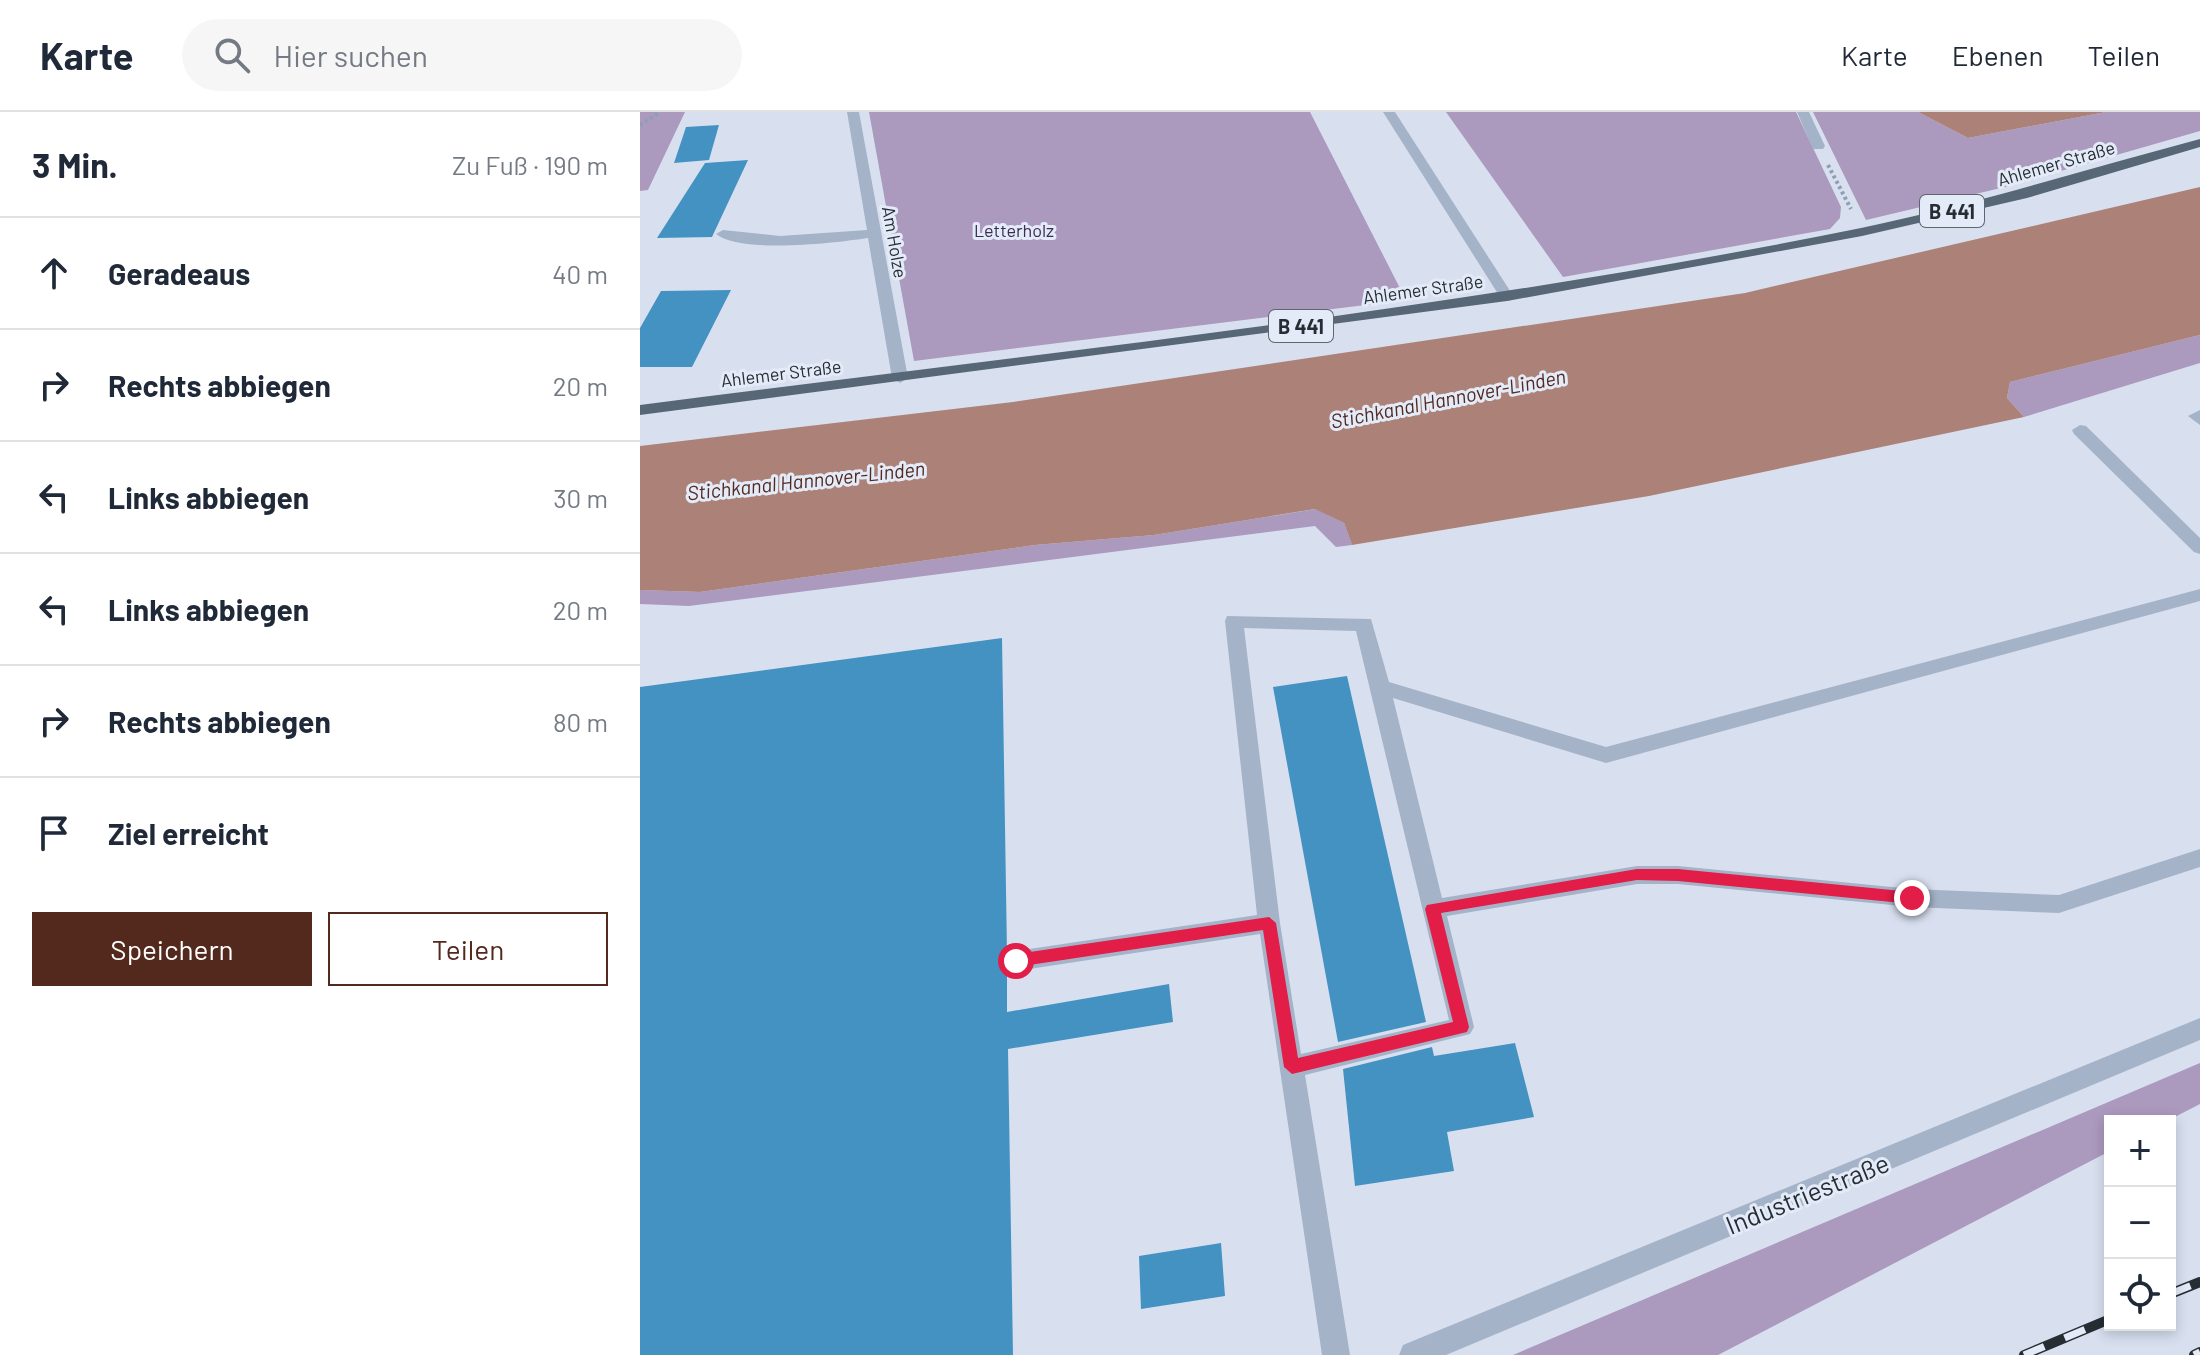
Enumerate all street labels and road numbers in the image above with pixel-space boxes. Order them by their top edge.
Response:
street label: Ahlemer Straße [1995,136,2117,190]
road number: B 441 [1920,195,1984,227]
street label: Am Holze [878,204,912,280]
street label: Ahlemer Straße [1361,270,1485,308]
road number: B 441 [1269,310,1333,342]
street label: Ahlemer Straße [719,355,843,391]
street label: Industriestraße [1721,1146,1893,1240]

